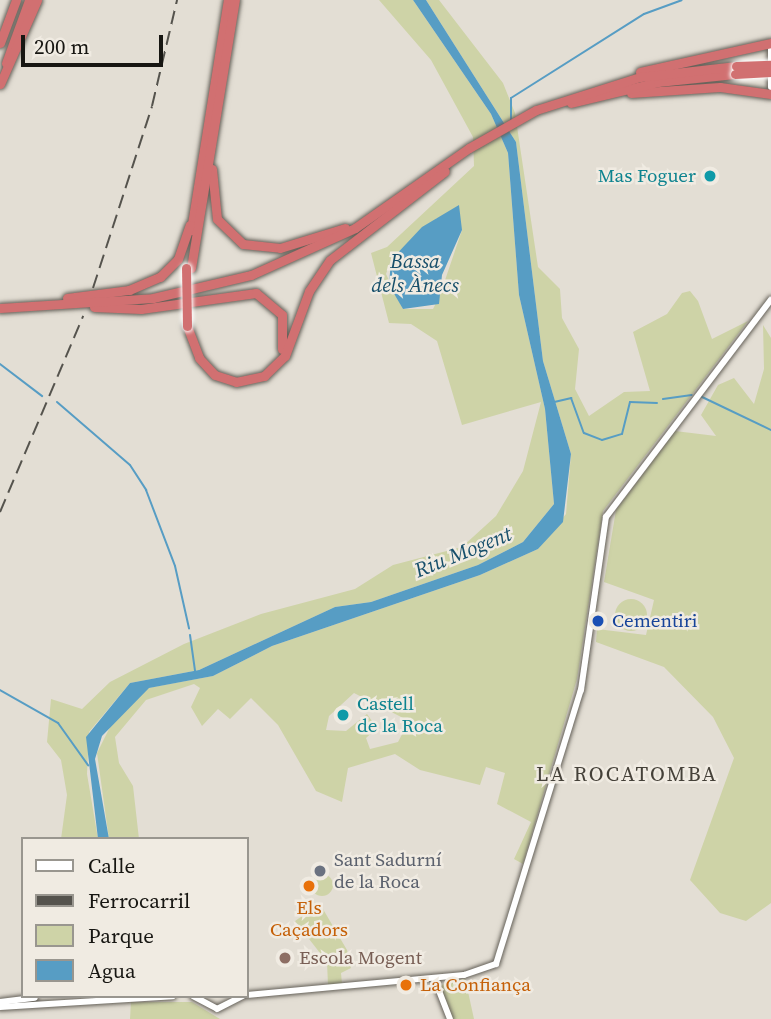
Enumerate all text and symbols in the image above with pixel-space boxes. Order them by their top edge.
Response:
scale bar [24,21,166,65]
text: 200 m [34,32,89,61]
place label: Mas Foguer [598,165,696,187]
marker: Mas Foguer [702,168,718,184]
water label: Bassa dels Ànecs [371,248,459,298]
water label: Riu Mogent [411,521,515,583]
place label: Cementiri [612,610,697,632]
marker: Cementiri [590,613,606,629]
place label: Castell de la Roca [357,693,443,737]
marker: Castell de la Roca [335,707,351,723]
district label: LA ROCATOMBA [538,761,716,787]
legend [21,837,248,998]
place label: Sant Sadurní de la Roca [334,849,442,893]
text: Calle [88,851,135,880]
marker: Sant Sadurní de la Roca [312,863,328,879]
marker: Els Caçadors [301,878,317,894]
text: Ferrocarril [88,886,190,915]
place label: Els Caçadors [270,897,348,941]
text: Parque [88,921,154,950]
place label: Escola Mogent [299,947,422,969]
marker: Escola Mogent [277,950,293,966]
text: Agua [88,956,136,985]
place label: La Confiança [420,974,531,996]
marker: La Confiança [398,977,414,993]

